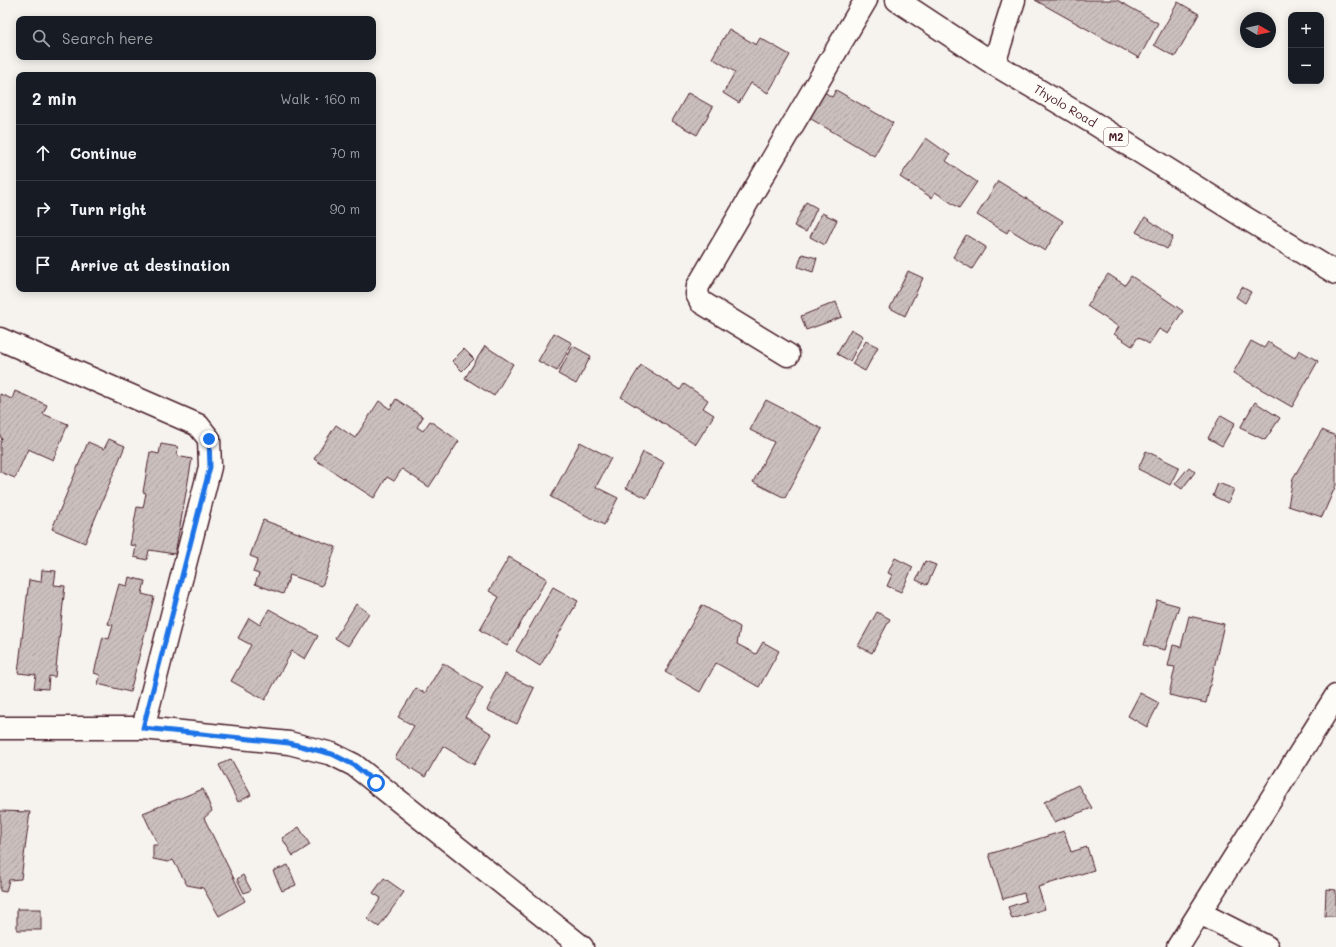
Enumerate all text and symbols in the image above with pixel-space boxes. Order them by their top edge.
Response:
north arrow [1240,12,1276,48]
map controls [1288,12,1324,84]
button: + [1288,12,1324,48]
search box [16,16,376,60]
icon: search [30,27,52,49]
text: Search here [62,28,153,48]
button: − [1288,48,1324,84]
street label: Thyolo Road [1031,80,1100,130]
text: 2 min [32,87,77,109]
text: Walk · 160 m [280,90,360,107]
road number: M2 [1104,128,1128,146]
icon: ahead [32,142,54,164]
text: Continue [70,143,137,163]
text: 70 m [330,144,360,161]
icon: right [32,198,54,220]
text: Turn right [70,199,147,219]
text: 90 m [330,200,360,217]
icon: arrive [32,254,54,276]
text: Arrive at destination [70,255,230,275]
route end [200,430,218,448]
route start [367,774,385,792]

